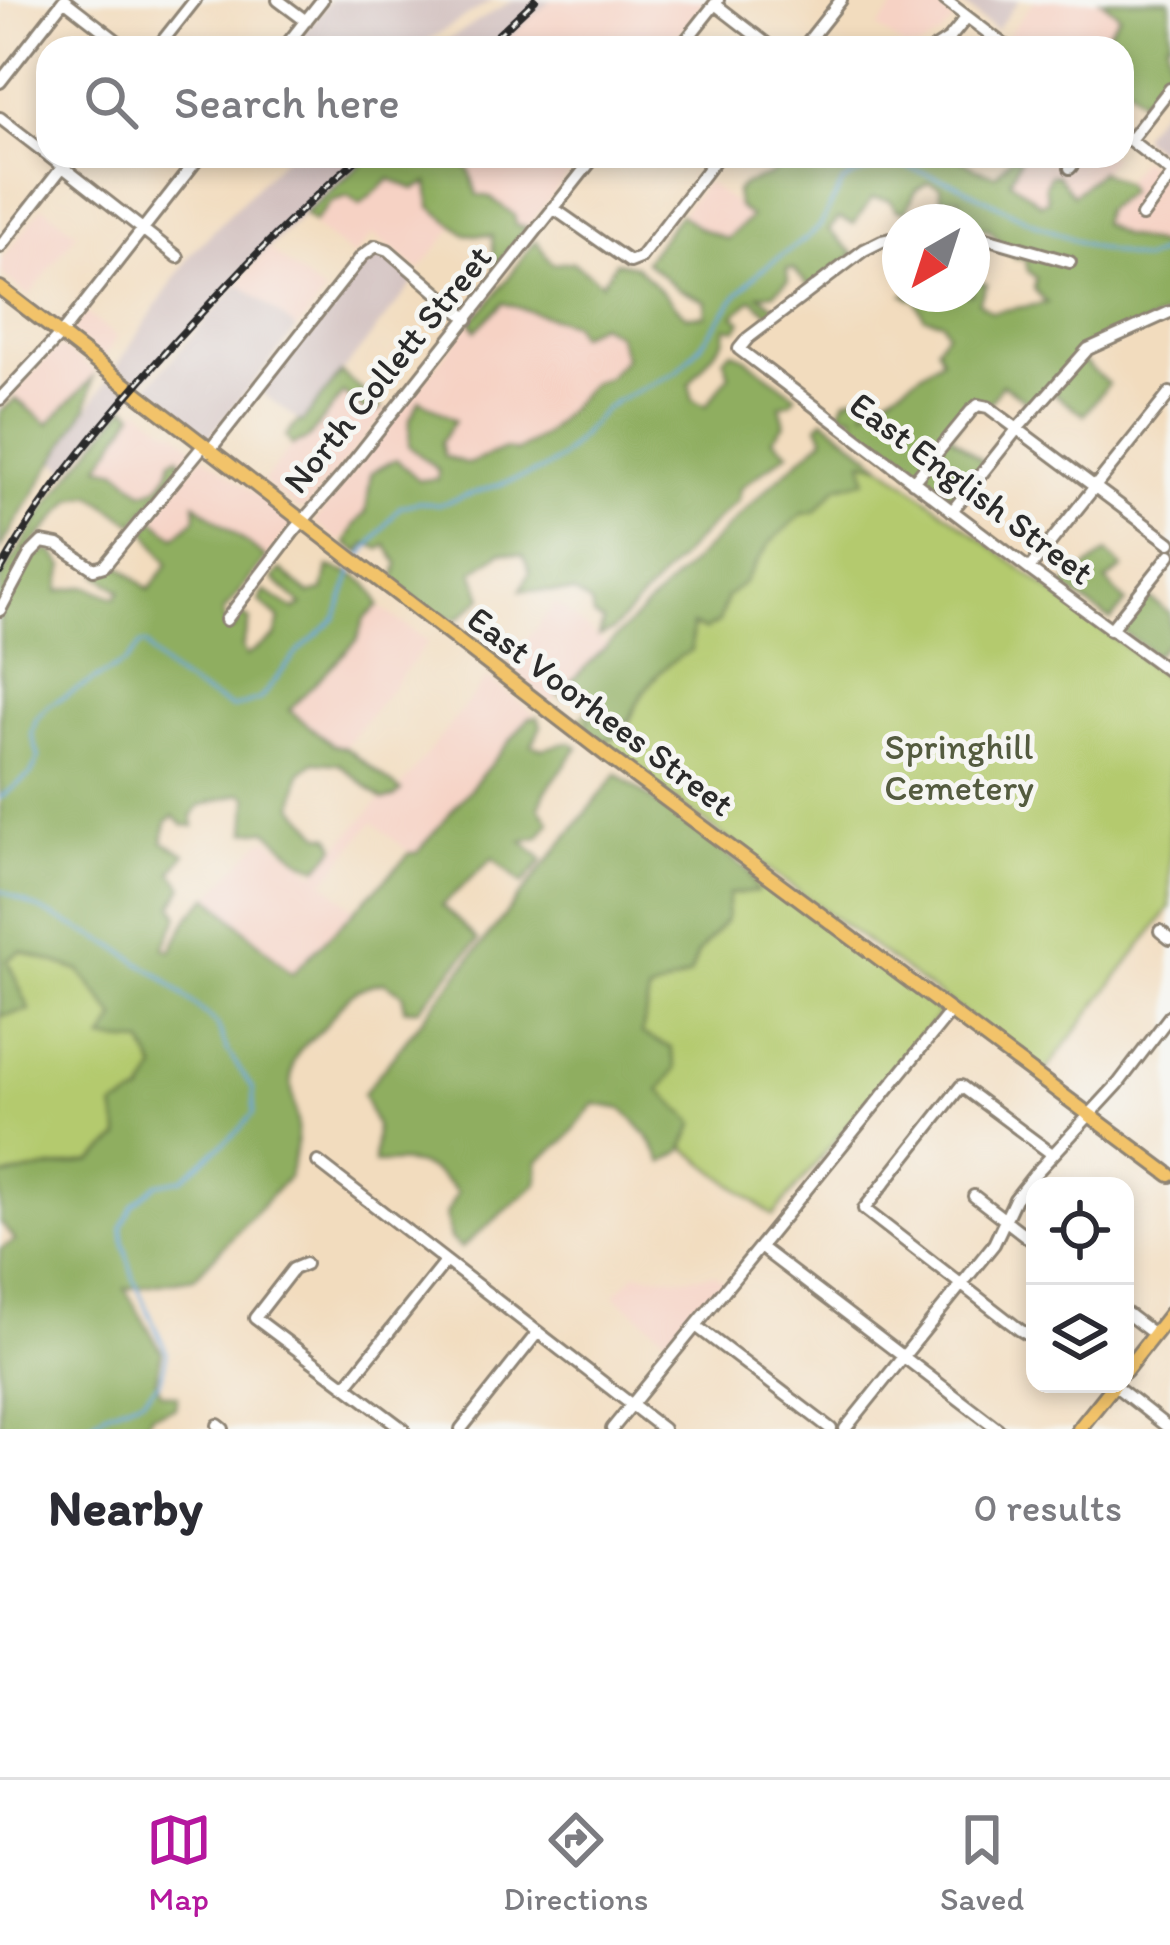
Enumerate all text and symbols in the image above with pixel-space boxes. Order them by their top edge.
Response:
search box [36,36,1134,168]
icon: search [78,69,144,135]
text: Search here [174,75,400,129]
north arrow [882,204,990,312]
street label: North Collett Street [274,236,500,502]
street label: East English Street [842,382,1102,594]
street label: East Voorhees Street [459,597,743,825]
park label: Springhill Cemetery [884,725,1034,809]
map controls [1026,1177,1134,1393]
button: locate [1026,1177,1134,1285]
button: layers [1026,1285,1134,1393]
text: Nearby [48,1477,203,1538]
text: 0 results [973,1484,1122,1531]
tab: Map [146,1807,212,1918]
tab: Directions [503,1807,648,1918]
tab: Saved [940,1807,1024,1918]

